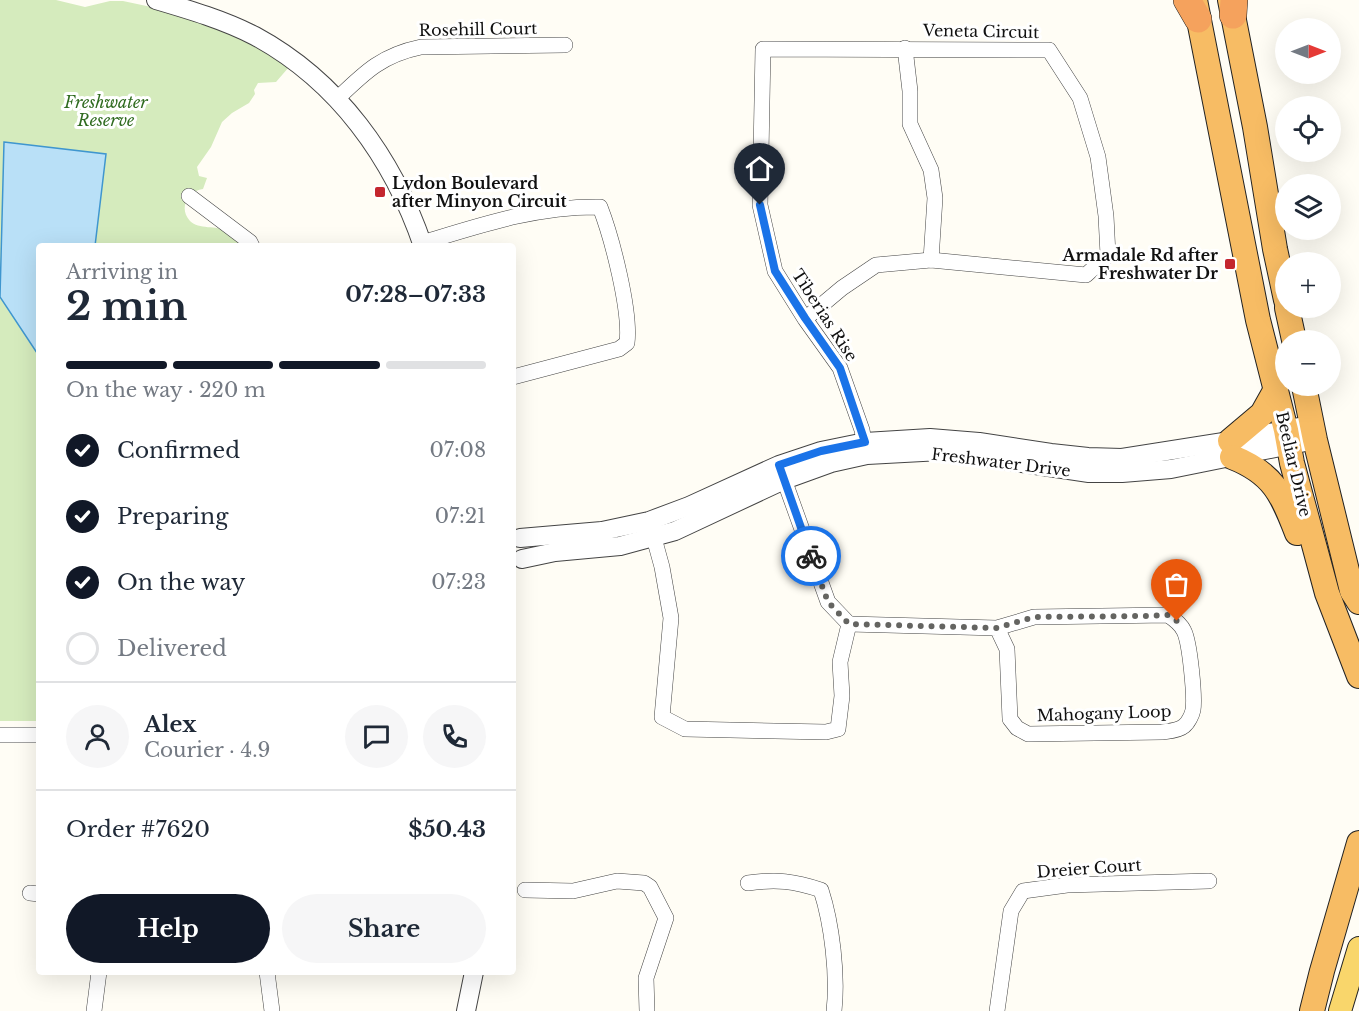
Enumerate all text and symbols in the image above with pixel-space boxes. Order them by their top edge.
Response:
street label: Rosehill Court [419,18,537,40]
north arrow [1275,18,1341,84]
map controls [1275,18,1341,396]
street label: Veneta Circuit [922,20,1039,42]
park label: Freshwater Reserve [63,92,148,130]
button: locate [1275,96,1341,162]
pin [734,143,785,205]
icon: home [743,152,776,185]
place label: Lydon Boulevard after Minyon Circuit [392,173,567,211]
button: layers [1275,174,1341,240]
marker: Lydon Boulevard after Minyon Circuit [373,185,387,199]
place label: Armadale Rd after Freshwater Dr [1062,245,1218,283]
button: + [1275,252,1341,318]
marker: Armadale Rd after Freshwater Dr [1223,257,1237,271]
text: Arriving in [66,260,178,284]
street label: Tiberias Rise [788,265,862,365]
text: 07:28–07:33 [345,281,486,308]
text: 2 min [66,282,187,331]
button: − [1275,330,1341,396]
text: On the way · 220 m [66,378,265,402]
street label: Beeliar Drive [1272,409,1316,519]
icon: check [66,434,99,467]
text: Confirmed [117,437,240,464]
text: 07:08 [430,438,486,462]
street label: Freshwater Drive [930,444,1072,480]
icon: check [66,500,99,533]
text: Preparing [117,503,228,530]
text: 07:21 [435,504,486,528]
courier [781,526,841,586]
icon: bike [795,540,828,573]
pin [1151,559,1202,621]
icon: check [66,566,99,599]
icon: bag [1160,568,1193,601]
text: On the way [117,569,245,596]
text: 07:23 [431,570,486,594]
text: Delivered [117,635,227,662]
street label: Mahogany Loop [1036,701,1172,725]
button: person [66,705,129,768]
button: chat [345,705,408,768]
button: phone [423,705,486,768]
text: Alex [144,711,197,738]
text: Courier · 4.9 [144,738,270,762]
text: Order #7620 [66,816,210,843]
text: $50.43 [408,816,486,843]
street label: Dreier Court [1036,854,1142,882]
button: Help [66,894,270,963]
button: Share [282,894,486,963]

